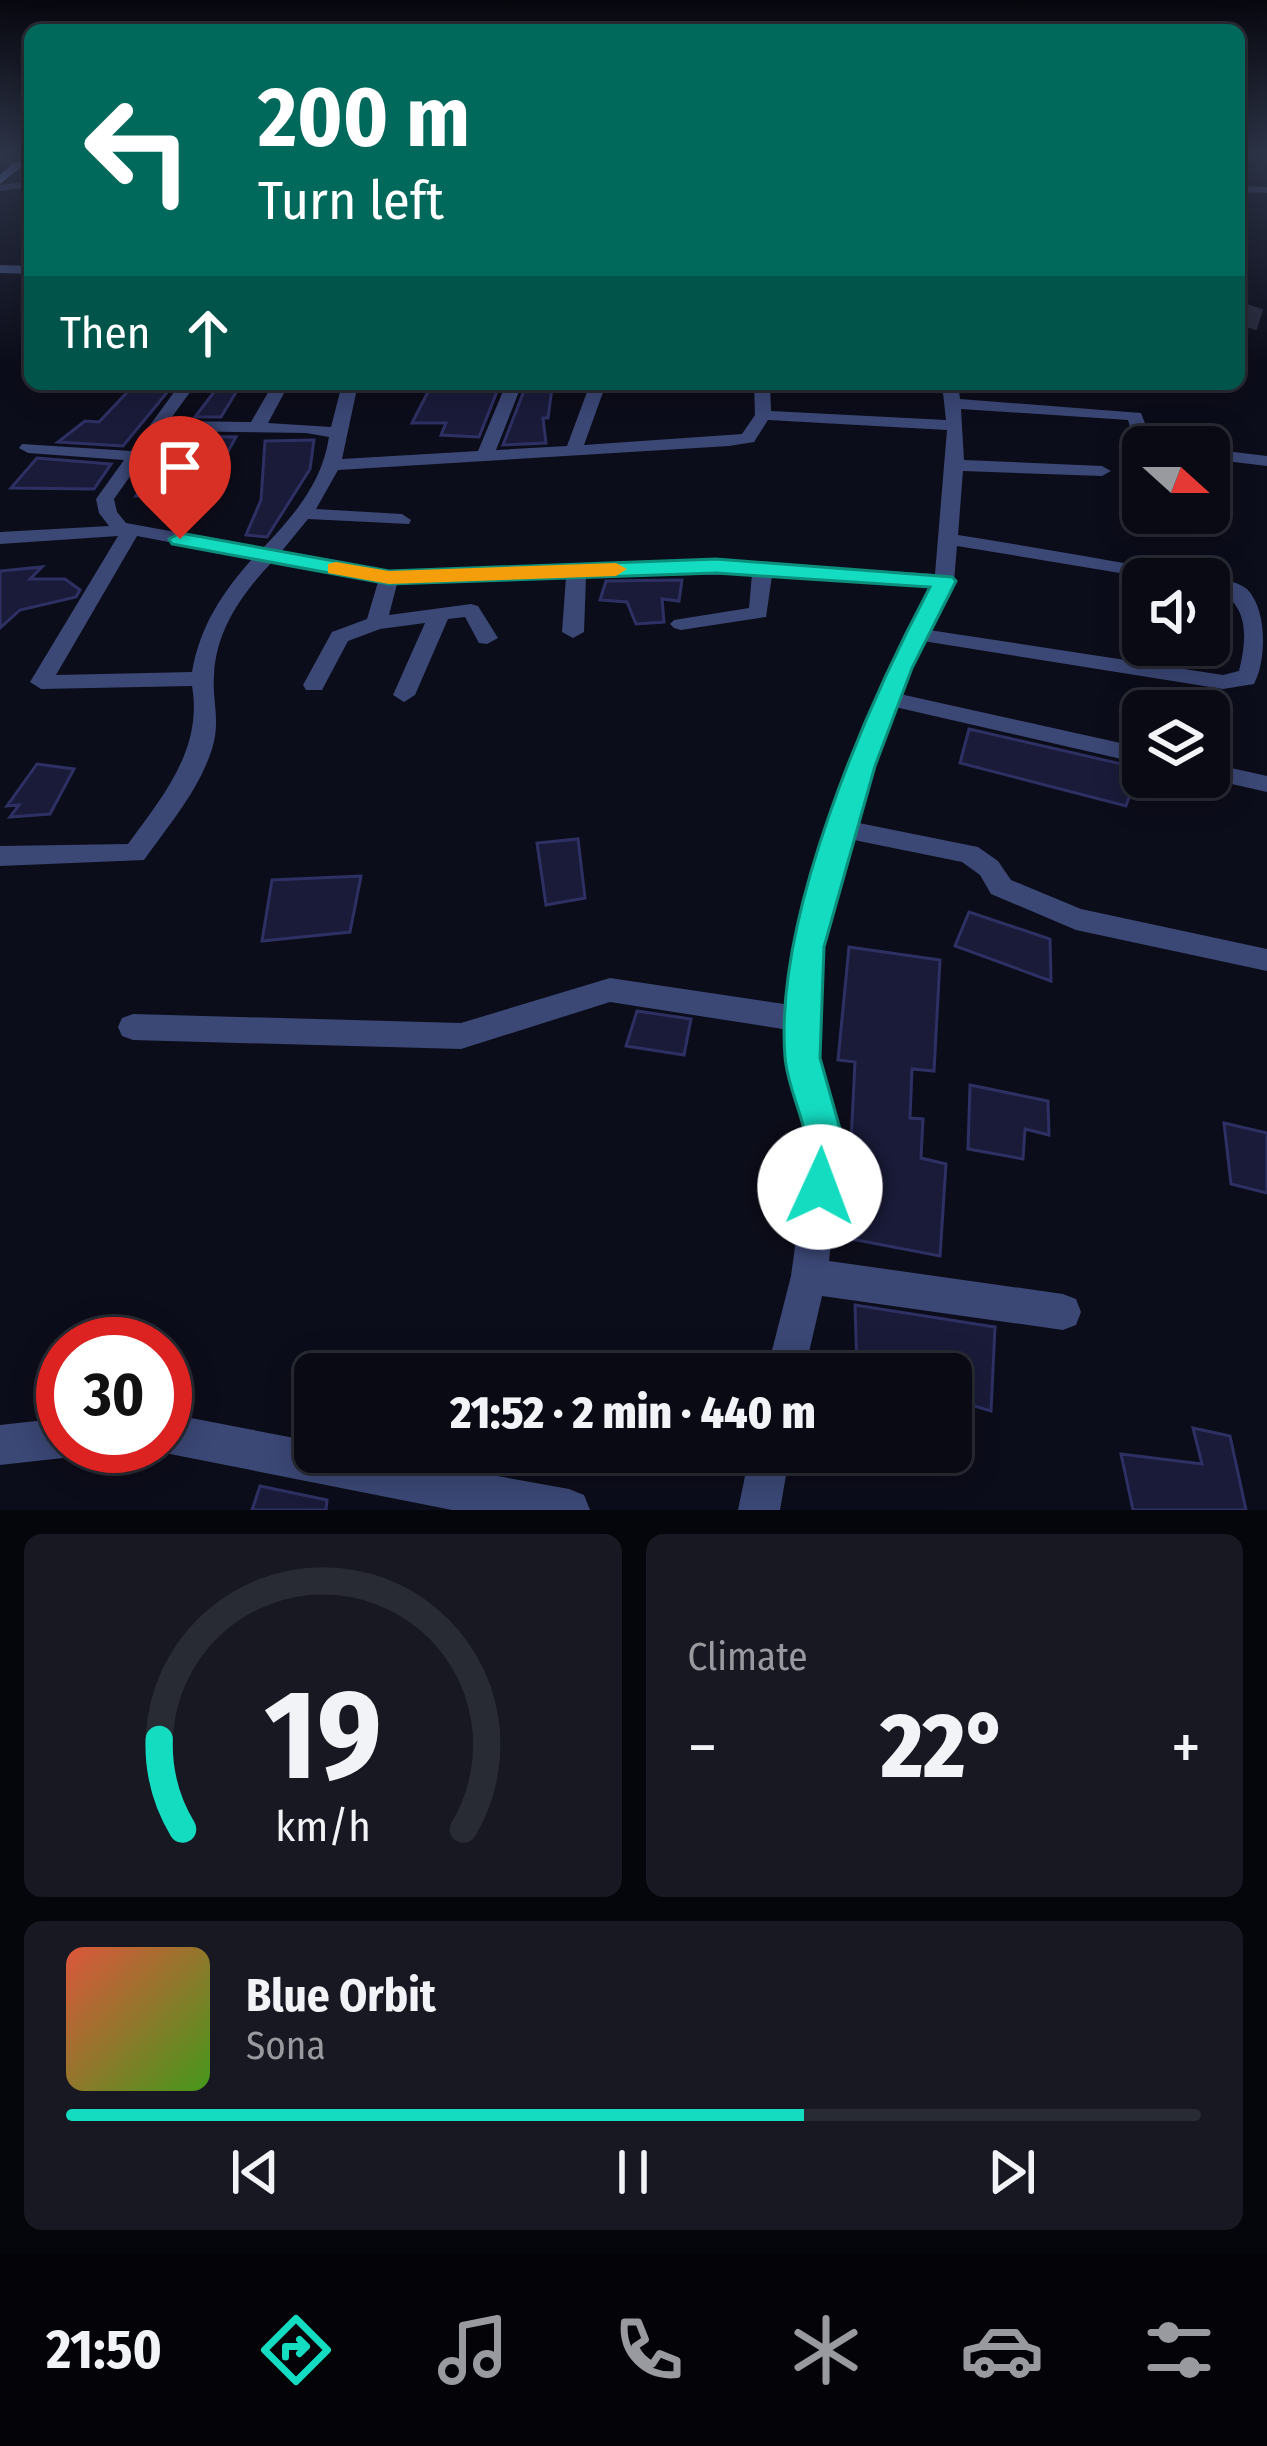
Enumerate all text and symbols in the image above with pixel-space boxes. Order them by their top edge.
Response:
text: 200 m [258,67,470,168]
icon: left [60,72,216,228]
text: Turn left [258,169,444,233]
icon: ahead [175,300,241,366]
text: Then [60,306,151,360]
pin [129,416,231,539]
north arrow [1122,426,1230,534]
map controls [1122,426,1230,798]
icon: arrive [147,434,213,500]
button: sound [1122,558,1230,666]
button: layers [1122,690,1230,798]
position arrow [757,1124,883,1250]
speed limit sign: 30 [36,1317,192,1473]
text: 21:52 · 2 min · 440 m [450,1386,816,1440]
text: Climate [688,1634,808,1680]
text: 19 [264,1661,381,1811]
text: 22° [881,1693,1007,1801]
text: − [688,1708,717,1787]
text: + [1171,1708,1201,1787]
text: km/h [275,1800,371,1851]
text: Blue Orbit [246,1969,436,2023]
text: Sona [246,2023,326,2069]
icon: previous [222,2139,288,2205]
icon: pause [600,2139,666,2205]
icon: next [979,2139,1045,2205]
icon: directions [254,2308,338,2392]
icon: music [431,2308,515,2392]
icon: phone [607,2308,691,2392]
icon: climate [784,2308,868,2392]
icon: car [960,2308,1044,2392]
icon: filters [1137,2308,1221,2392]
text: 21:50 [46,2318,162,2382]

